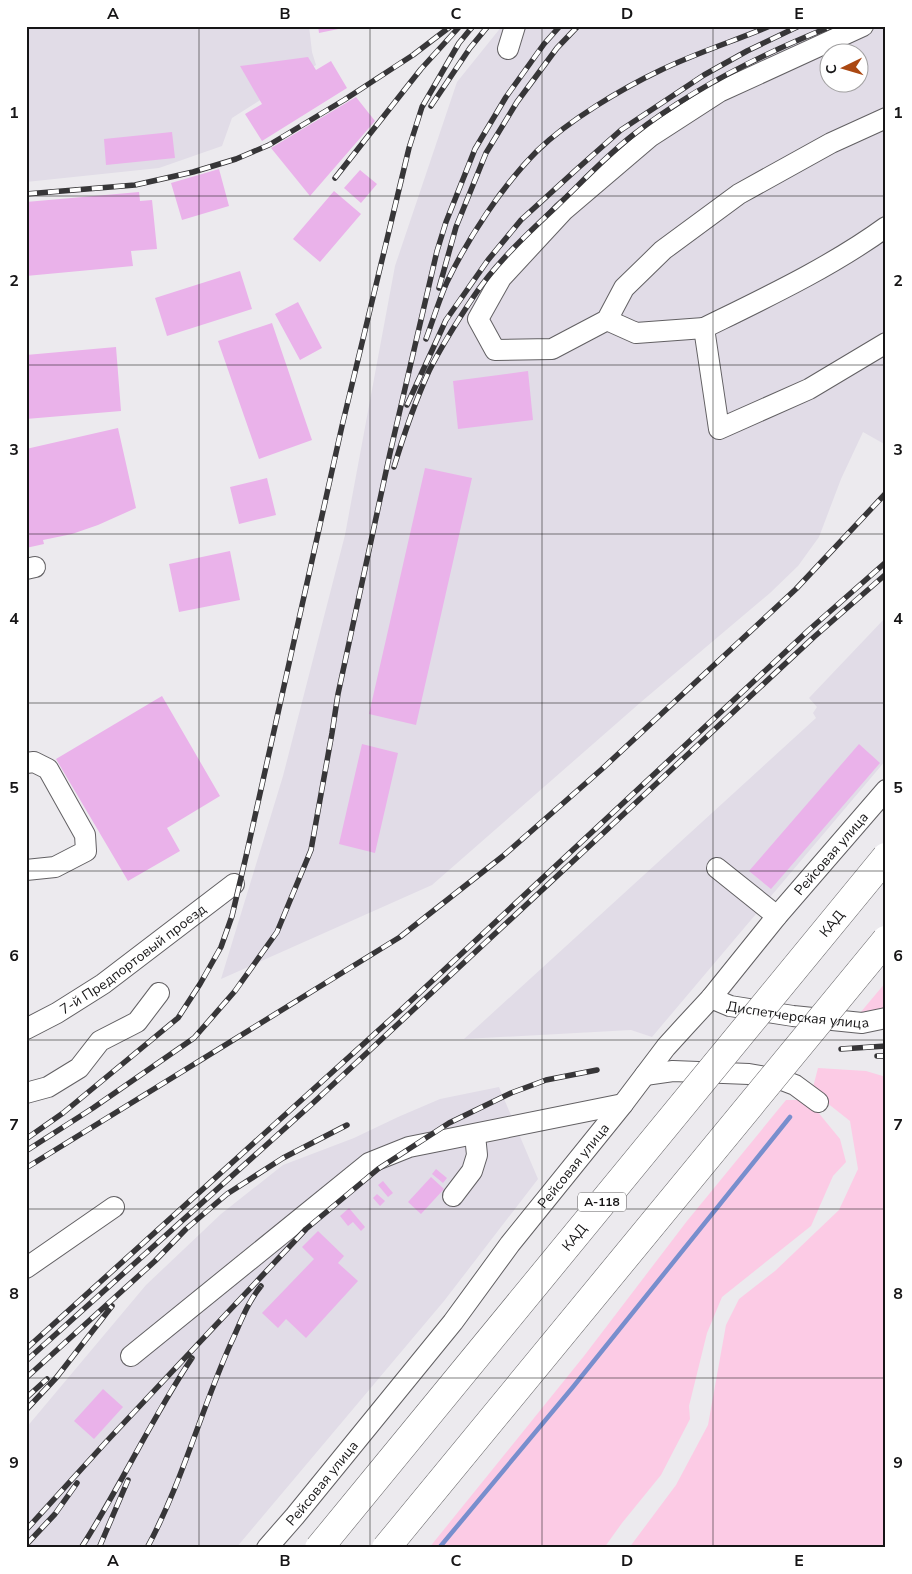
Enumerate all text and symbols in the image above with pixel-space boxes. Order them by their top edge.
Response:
text: A [107,3,119,25]
text: B [279,3,291,25]
text: C [451,3,462,25]
text: D [621,3,633,25]
text: E [794,3,804,25]
north arrow [820,42,870,92]
text: С [822,63,841,75]
text: 1 [9,102,19,124]
text: 1 [893,102,903,124]
text: 2 [9,270,19,292]
text: 2 [893,270,903,292]
text: 3 [9,439,19,461]
text: 3 [893,439,903,461]
text: 4 [9,608,19,630]
text: 4 [893,608,903,630]
text: 5 [9,777,19,799]
text: 5 [893,777,903,799]
street label: Рейсовая улица [790,808,872,899]
street label: 7-й Предпортовый проезд [56,899,210,1018]
street label: КАД [815,906,848,941]
text: 6 [9,945,19,967]
text: 6 [893,945,903,967]
street label: Диспетчерская улица [725,996,871,1032]
text: 7 [9,1114,19,1136]
text: 7 [893,1114,903,1136]
street label: Рейсовая улица [533,1119,613,1212]
road number: А-118 [578,1192,626,1212]
street label: КАД [557,1220,591,1255]
text: 8 [9,1283,19,1305]
text: 8 [893,1283,903,1305]
street label: Рейсовая улица [281,1437,362,1530]
text: 9 [9,1452,19,1474]
text: 9 [893,1452,903,1474]
text: A [107,1550,119,1572]
text: B [279,1550,291,1572]
text: C [451,1550,462,1572]
text: D [621,1550,633,1572]
text: E [794,1550,804,1572]

